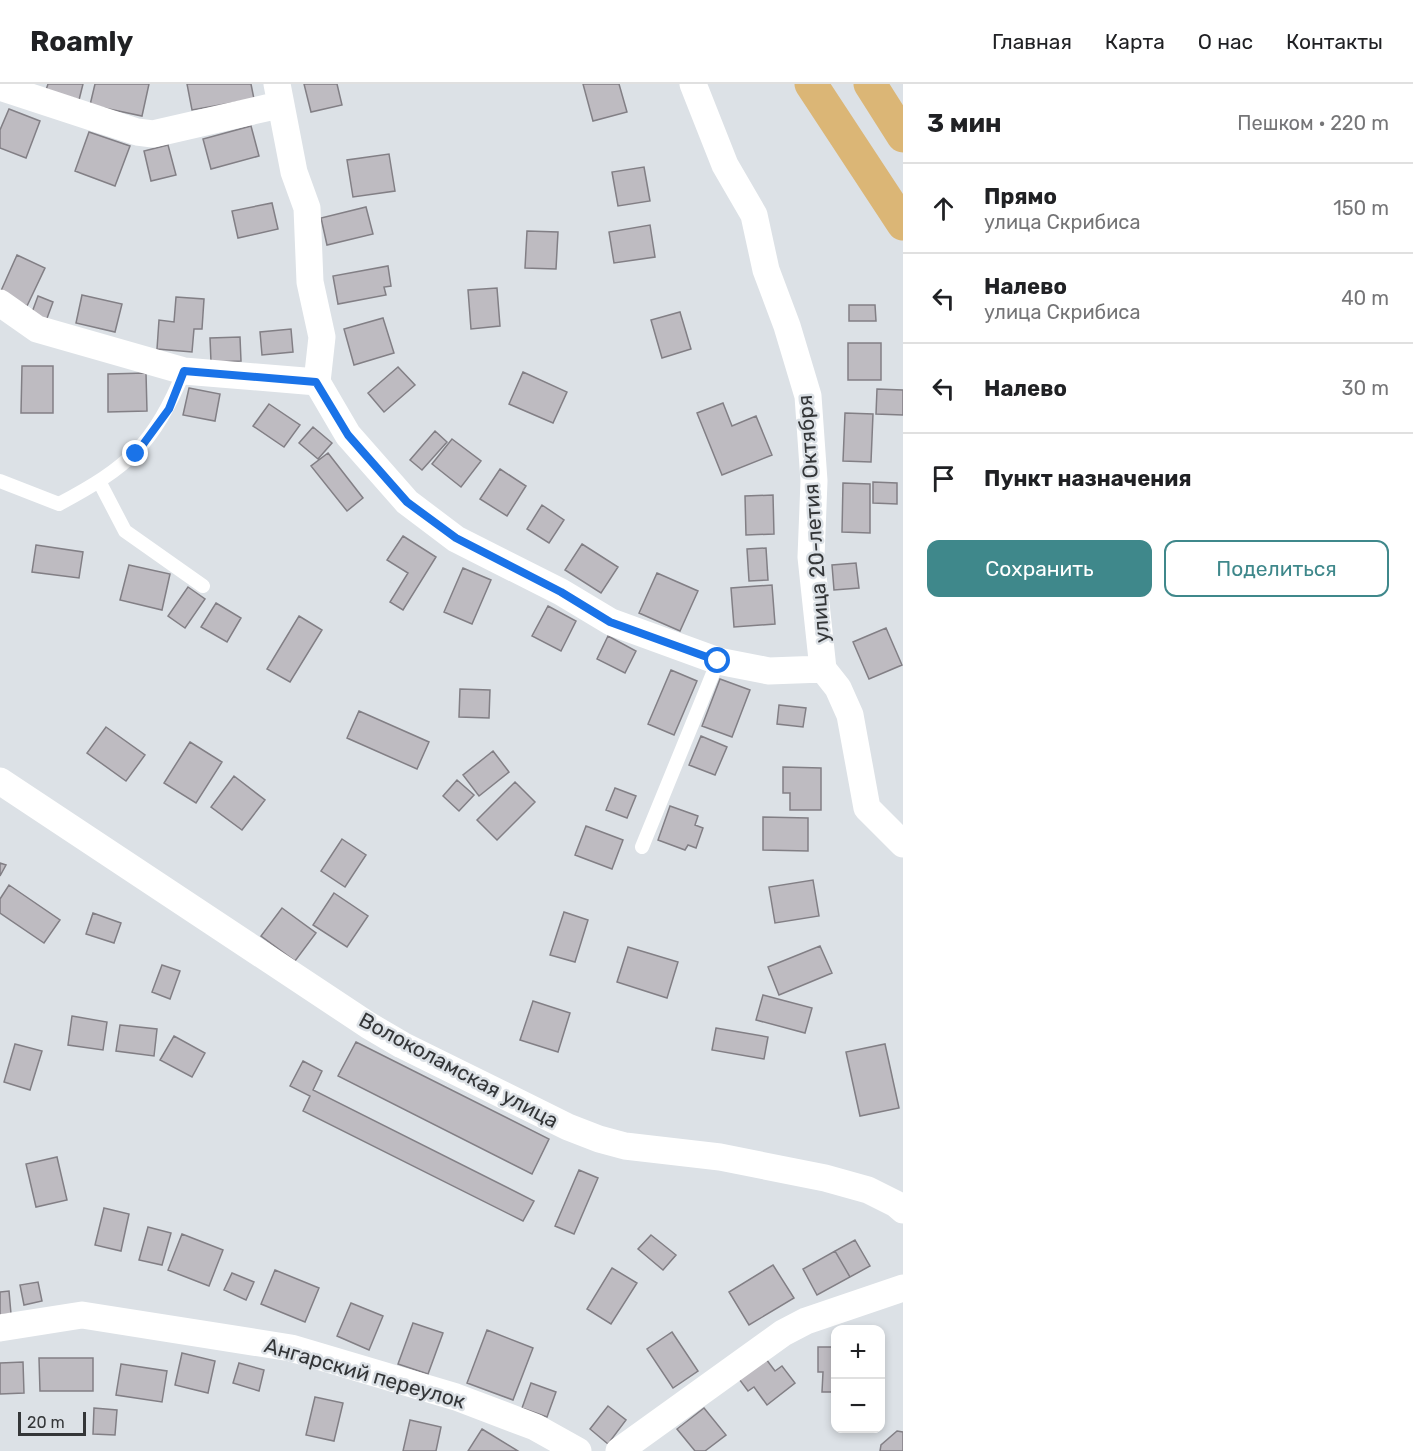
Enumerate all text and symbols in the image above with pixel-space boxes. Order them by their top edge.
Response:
text: Roamly [30,25,133,58]
text: Главная [992,29,1072,54]
text: Карта [1105,29,1165,54]
text: О нас [1198,29,1253,54]
text: Контакты [1286,29,1383,54]
text: 3 мин [927,108,1002,139]
text: Пешком · 220 m [1237,111,1389,135]
text: Прямо [984,183,1057,210]
icon: ahead [927,192,960,225]
text: 150 m [1333,196,1389,220]
text: улица Скрибиса [984,210,1140,234]
text: Налево [984,273,1067,300]
icon: left [927,282,960,315]
text: 40 m [1341,286,1389,310]
text: улица Скрибиса [984,300,1140,324]
icon: left [927,372,960,405]
text: Налево [984,375,1067,402]
text: 30 m [1342,376,1389,400]
street label: улица 20-летия Октября [792,394,834,644]
route end [122,440,148,466]
icon: arrive [927,462,960,495]
text: Пункт назначения [984,465,1192,492]
button: Сохранить [927,540,1152,597]
button: Поделиться [1164,540,1389,597]
route start [704,647,730,673]
street label: Волоколамская улица [355,1007,563,1133]
map controls [831,1325,885,1433]
button: + [831,1325,885,1379]
street label: Ангарский переулок [262,1332,468,1414]
button: − [831,1379,885,1433]
scale bar [18,1409,86,1436]
text: 20 m [27,1413,65,1432]

